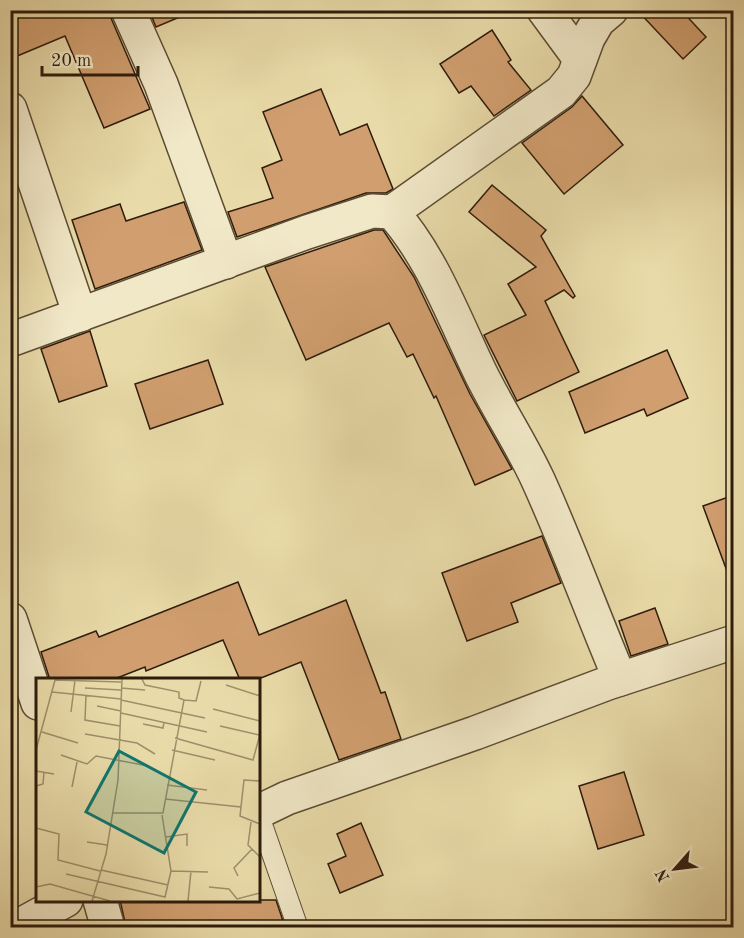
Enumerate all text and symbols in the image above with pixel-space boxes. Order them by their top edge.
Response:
scale bar [42,39,138,77]
text: 20 m [51,52,91,70]
inset map [36,678,260,902]
north arrow [645,839,705,899]
text: N [653,865,673,884]

